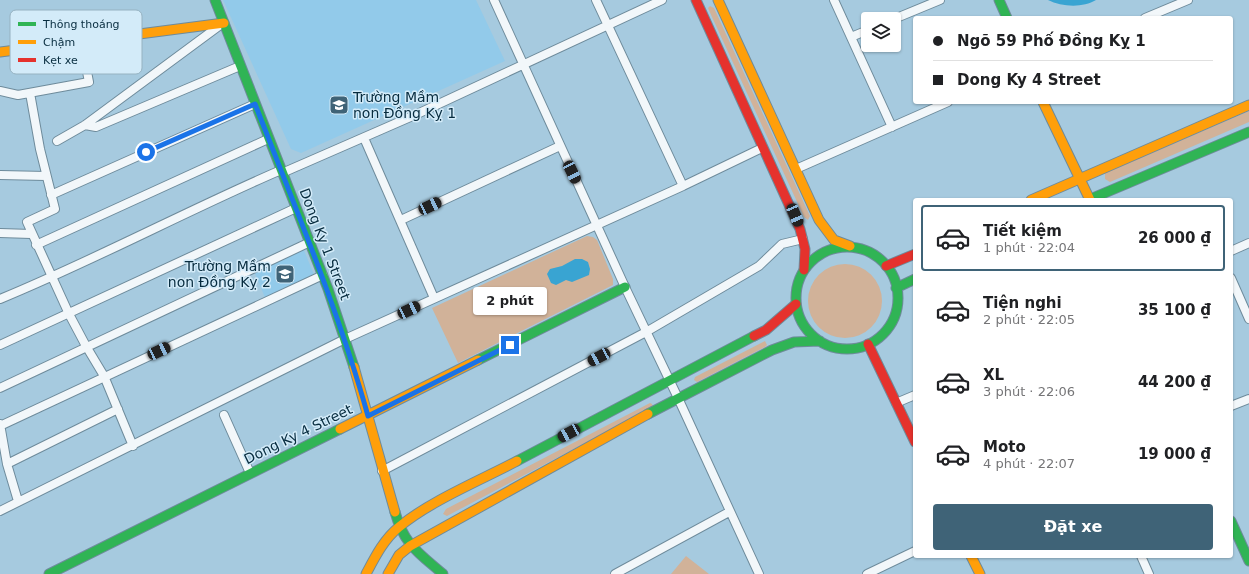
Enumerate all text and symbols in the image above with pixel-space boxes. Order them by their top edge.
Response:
legend [10,10,142,74]
map controls [861,12,901,52]
button: layers [861,12,901,52]
text: Thông thoáng [42,18,120,31]
text: Ngõ 59 Phố Đồng Kỵ 1 [957,32,1146,50]
text: Chậm [43,36,75,49]
text: Kẹt xe [43,54,78,67]
text: Dong Ky 4 Street [957,71,1101,89]
place label: Trường Mầm non Đồng Kỵ 1 [352,89,456,121]
school or university icon: Trường Mầm non Đồng Kỵ 1 [328,94,350,116]
route start [137,143,155,161]
car [561,159,583,185]
street label: Dong Ky 1 Street [296,186,354,303]
car [417,195,443,217]
car [785,202,805,228]
icon: car [935,220,971,256]
text: Tiết kiệm [983,222,1062,240]
text: 26 000 ₫ [1138,229,1211,247]
text: 1 phút · 22:04 [983,240,1075,255]
place label: Trường Mầm non Đồng Kỵ 2 [168,258,271,290]
school or university icon: Trường Mầm non Đồng Kỵ 2 [274,263,296,285]
callout: 2 phút [473,287,547,315]
icon: car [935,292,971,328]
text: 2 phút [486,293,534,308]
text: Tiện nghi [983,294,1062,312]
car [396,299,422,321]
text: 35 100 ₫ [1138,301,1211,319]
text: 2 phút · 22:05 [983,312,1075,327]
route end [501,336,519,354]
car [146,340,172,362]
car [586,346,612,368]
icon: car [935,364,971,400]
text: XL [983,366,1004,384]
text: 44 200 ₫ [1138,373,1211,391]
text: 3 phút · 22:06 [983,384,1075,399]
street label: Dong Ky 4 Street [241,401,355,467]
car [556,422,582,444]
icon: car [935,436,971,472]
text: Moto [983,438,1026,456]
text: 19 000 ₫ [1138,445,1211,463]
text: 4 phút · 22:07 [983,456,1075,471]
button: Đặt xe [933,504,1213,550]

